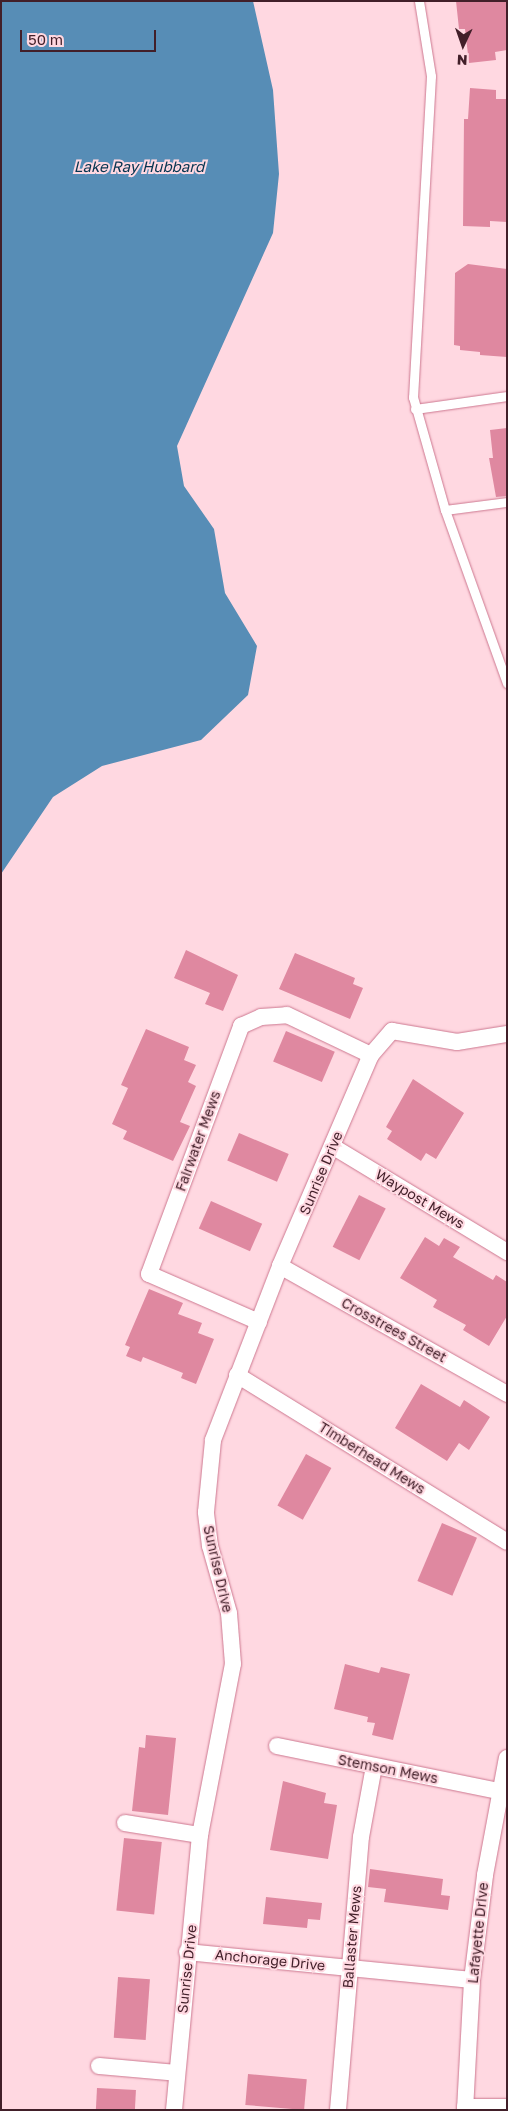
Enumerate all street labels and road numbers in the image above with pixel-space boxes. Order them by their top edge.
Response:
street label: Fairwater Mews [172,1088,224,1194]
street label: Sunrise Drive [296,1129,346,1217]
street label: Waypost Mews [373,1166,467,1232]
street label: Crosstrees Street [339,1294,449,1366]
street label: Timberhead Mews [316,1418,428,1498]
street label: Sunrise Drive [200,1524,236,1614]
street label: Stemson Mews [337,1751,439,1787]
street label: Lafayette Drive [464,1882,492,1984]
street label: Ballaster Mews [339,1885,365,1989]
street label: Sunrise Drive [174,1924,200,2014]
street label: Anchorage Drive [214,1946,326,1974]

